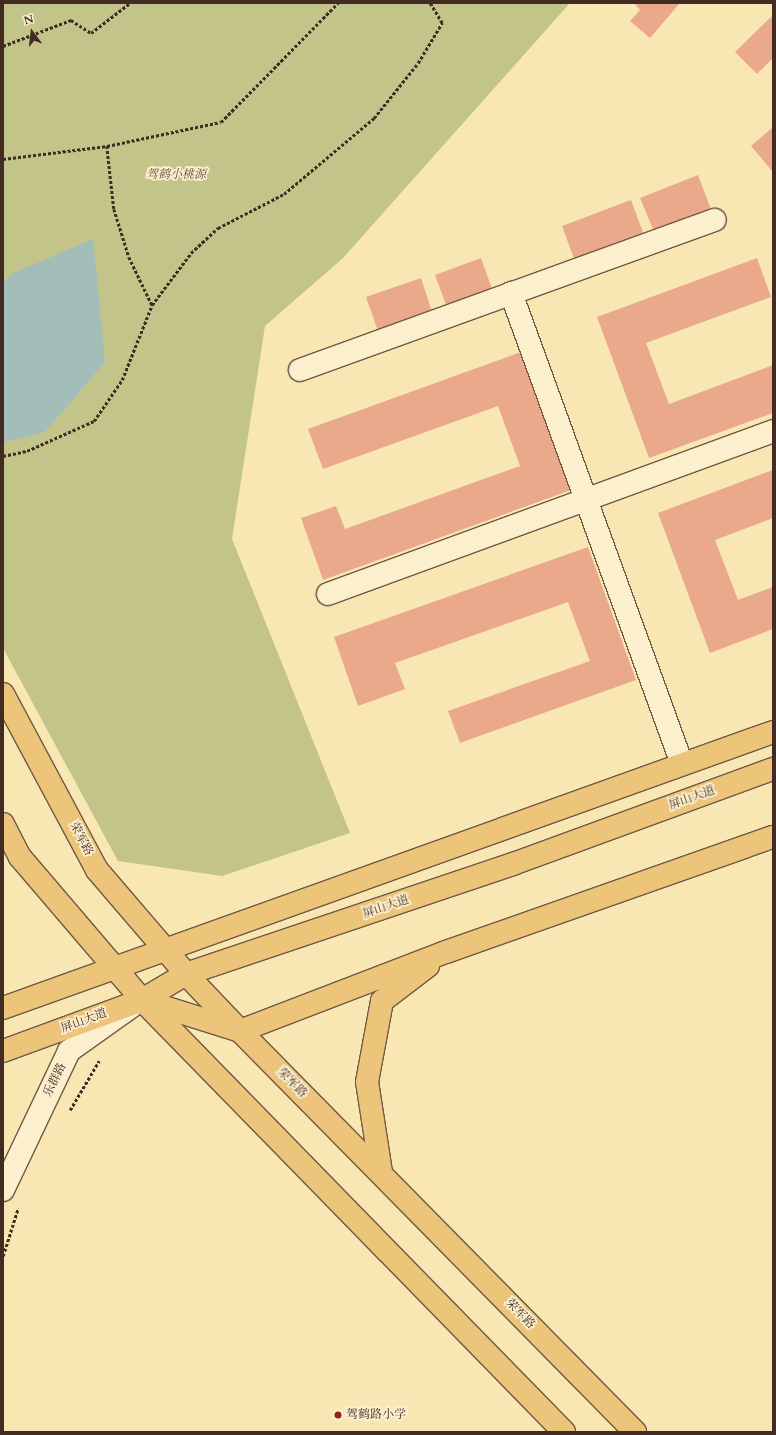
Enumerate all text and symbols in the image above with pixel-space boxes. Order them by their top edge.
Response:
text: N [22,11,35,28]
north arrow [12,12,52,52]
park label: 驾鹤小桃源 [146,168,206,182]
street label: 屏山大道 [667,783,717,813]
street label: 荣军路 [66,820,96,858]
street label: 屏山大道 [361,892,411,922]
street label: 屏山大道 [59,1006,109,1036]
street label: 乐群路 [41,1061,69,1099]
street label: 荣军路 [274,1065,310,1101]
street label: 荣军路 [502,1296,538,1332]
place label: 驾鹤路小学 [346,1408,406,1422]
marker: 驾鹤路小学 [333,1410,343,1420]

